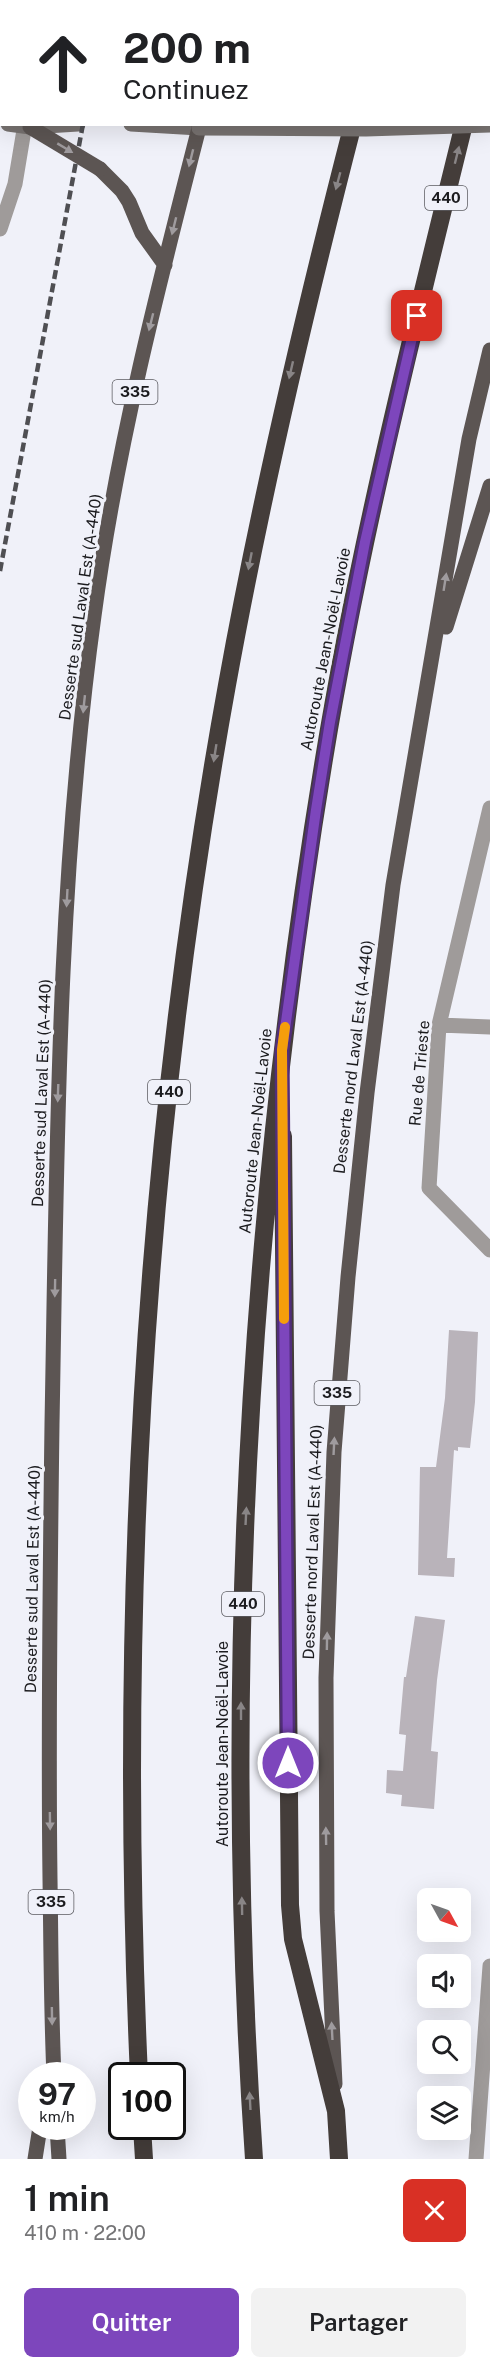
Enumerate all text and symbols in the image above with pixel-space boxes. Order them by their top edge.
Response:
text: 200 m [123,23,251,72]
icon: ahead [24,24,102,102]
text: Continuez [123,73,248,105]
one-way arrow [57,142,73,153]
one-way arrow [452,145,462,164]
one-way arrow [186,148,196,167]
one-way arrow [333,172,343,190]
road number: 440 [425,186,467,210]
one-way arrow [169,217,179,235]
pin [391,290,442,341]
icon: arrive [400,299,433,332]
one-way arrow [145,312,155,331]
one-way arrow [286,361,296,380]
road number: 335 [112,380,158,404]
street label: Desserte sud Laval Est (A-440) [55,493,106,722]
street label: Autoroute Jean-Noël-Lavoie [296,546,355,752]
one-way arrow [245,552,254,571]
one-way arrow [441,572,450,591]
one-way arrow [79,694,89,713]
one-way arrow [211,743,220,762]
one-way arrow [62,888,72,907]
street label: Desserte nord Laval Est (A-440) [330,939,377,1175]
street label: Desserte sud Laval Est (A-440) [28,979,55,1208]
street label: Rue de Trieste [405,1019,434,1127]
street label: Autoroute Jean-Noël-Lavoie [235,1027,276,1235]
road number: 440 [148,1080,190,1104]
one-way arrow [54,1083,63,1102]
one-way arrow [50,1278,59,1297]
road number: 335 [314,1381,360,1405]
street label: Desserte nord Laval Est (A-440) [299,1424,326,1660]
one-way arrow [329,1437,339,1456]
street label: Desserte sud Laval Est (A-440) [21,1465,44,1693]
one-way arrow [241,1506,250,1525]
road number: 440 [222,1592,264,1616]
one-way arrow [322,1632,332,1651]
street label: Autoroute Jean-Noël-Lavoie [213,1641,232,1847]
one-way arrow [236,1701,246,1720]
position arrow [256,1731,320,1795]
one-way arrow [45,1811,54,1830]
one-way arrow [321,1827,331,1846]
north arrow [417,1888,471,1942]
map controls [417,1888,471,2140]
road number: 335 [28,1890,74,1914]
one-way arrow [237,1896,247,1915]
button: sound [417,1954,471,2008]
one-way arrow [47,2006,57,2025]
button: search [417,2020,471,2074]
one-way arrow [328,2022,337,2041]
speed limit sign: 100 [108,2062,186,2140]
text: 97 [38,2076,76,2112]
button: layers [417,2086,471,2140]
one-way arrow [246,2091,255,2110]
text: km/h [39,2108,75,2125]
text: 1 min [24,2177,110,2219]
button: close [403,2179,466,2242]
text: 410 m · 22:00 [24,2221,146,2245]
button: Quitter [24,2288,239,2357]
button: Partager [251,2288,466,2357]

